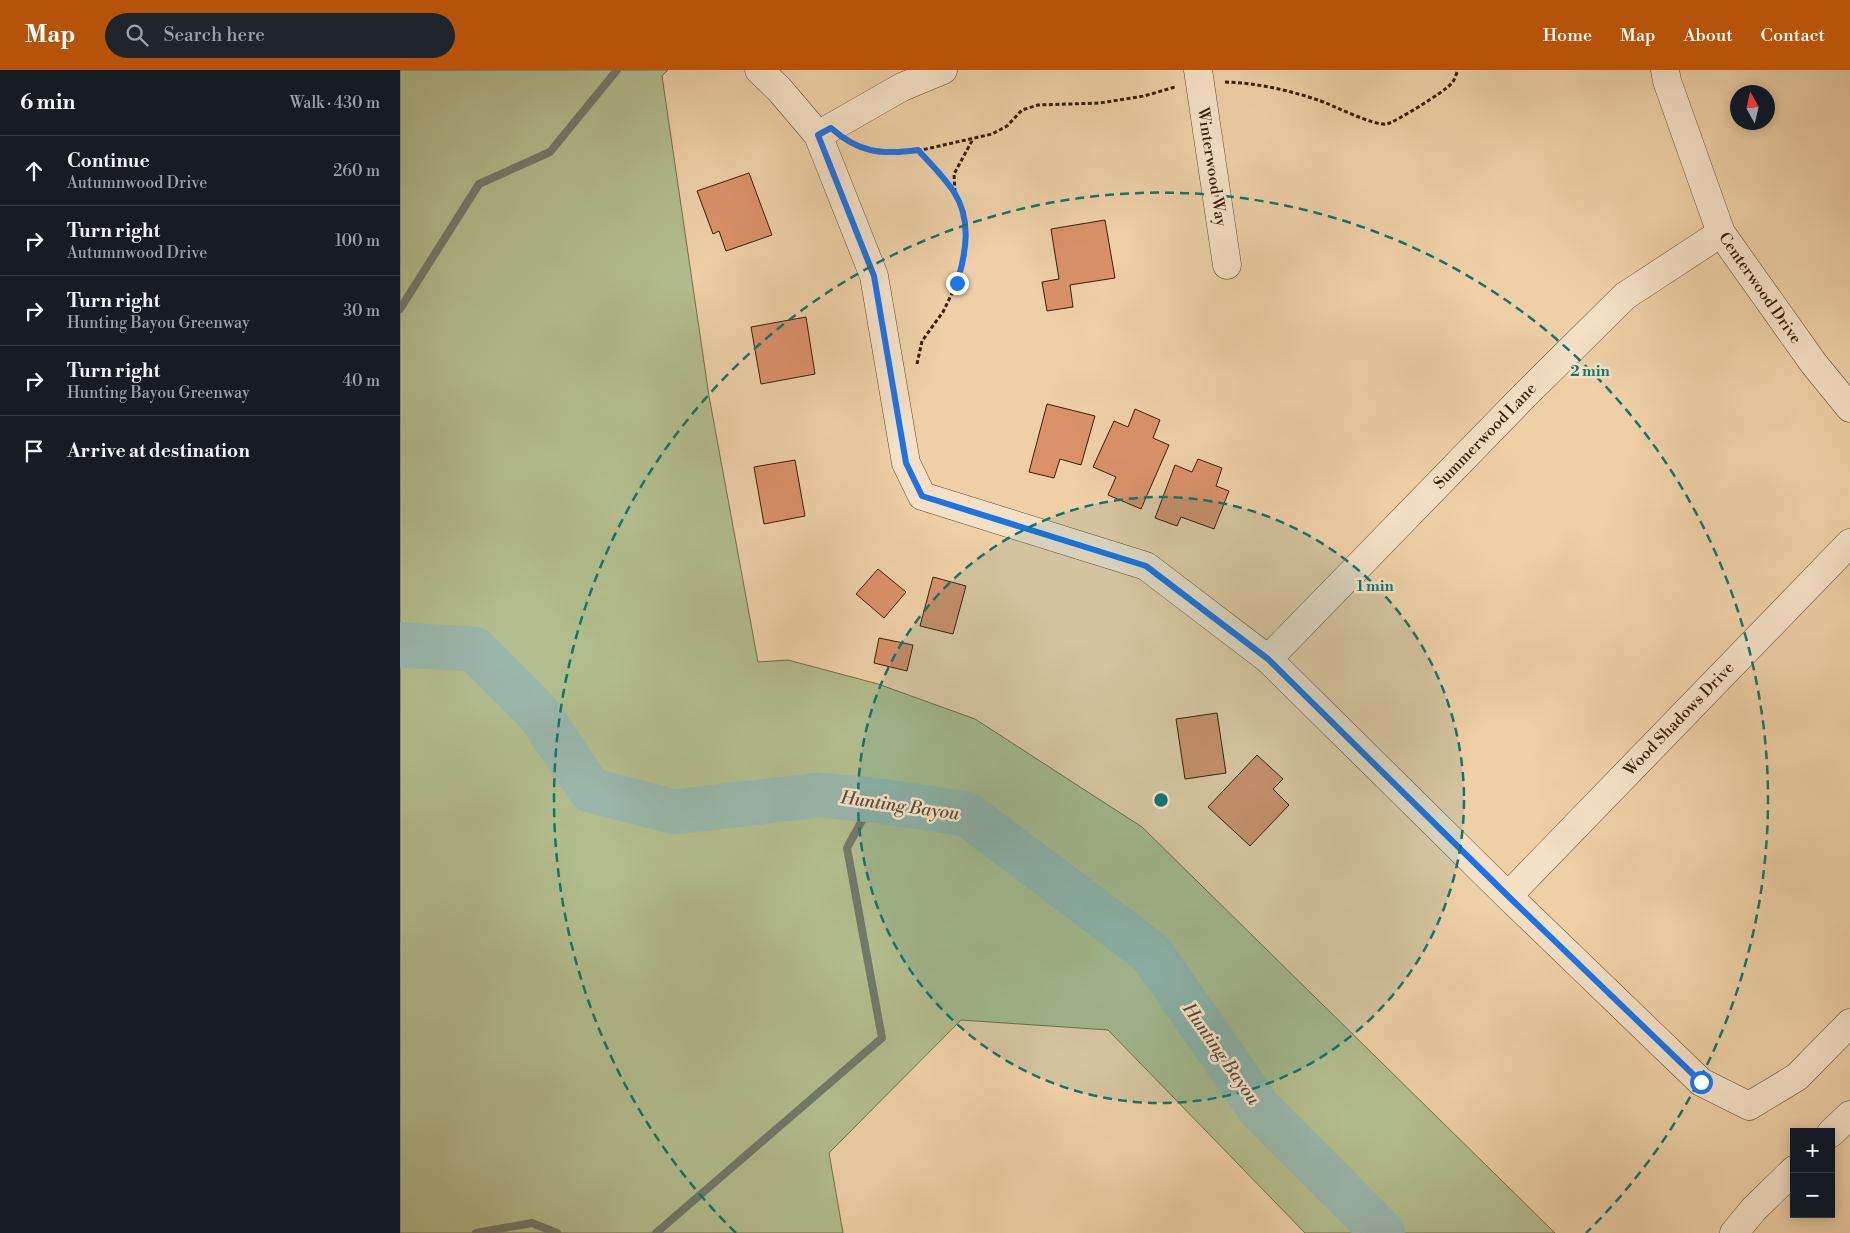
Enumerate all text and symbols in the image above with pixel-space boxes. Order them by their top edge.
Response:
search box [105,13,455,58]
text: Map [25,20,75,50]
icon: search [123,21,151,49]
text: Search here [163,23,265,47]
text: Home [1543,24,1592,47]
text: Map [1620,24,1656,47]
text: About [1684,24,1733,47]
text: Contact [1761,24,1825,47]
north arrow [1730,85,1775,130]
text: 6 min [20,90,75,116]
text: Walk · 430 m [290,93,380,113]
street label: Winterwood Way [1193,105,1231,228]
text: Continue [67,149,150,173]
icon: ahead [20,157,48,185]
text: 260 m [333,161,380,181]
text: Autumnwood Drive [67,173,207,193]
text: Turn right [67,219,160,243]
icon: right [20,227,48,255]
street label: Centerwood Drive [1714,228,1806,348]
text: 100 m [335,231,380,251]
text: Autumnwood Drive [67,243,207,263]
route end [946,272,969,295]
text: Turn right [67,289,160,313]
icon: right [20,297,48,325]
text: 30 m [343,301,380,321]
text: Hunting Bayou Greenway [67,313,250,333]
text: Turn right [67,359,160,383]
text: 2 min [1570,362,1610,381]
icon: right [20,367,48,395]
text: 40 m [343,371,380,391]
street label: Summerwood Lane [1429,379,1541,493]
text: Hunting Bayou Greenway [67,383,250,403]
icon: arrive [20,437,48,465]
text: Arrive at destination [67,439,250,463]
text: 1 min [1356,577,1394,596]
street label: Wood Shadows Drive [1619,658,1739,781]
water label: Hunting Bayou [838,786,962,826]
centre of rings [1152,791,1170,809]
water label: Hunting Bayou [1177,998,1265,1110]
route start [1690,1071,1713,1094]
map controls [1790,1128,1835,1218]
button: + [1790,1128,1835,1173]
button: − [1790,1173,1835,1218]

